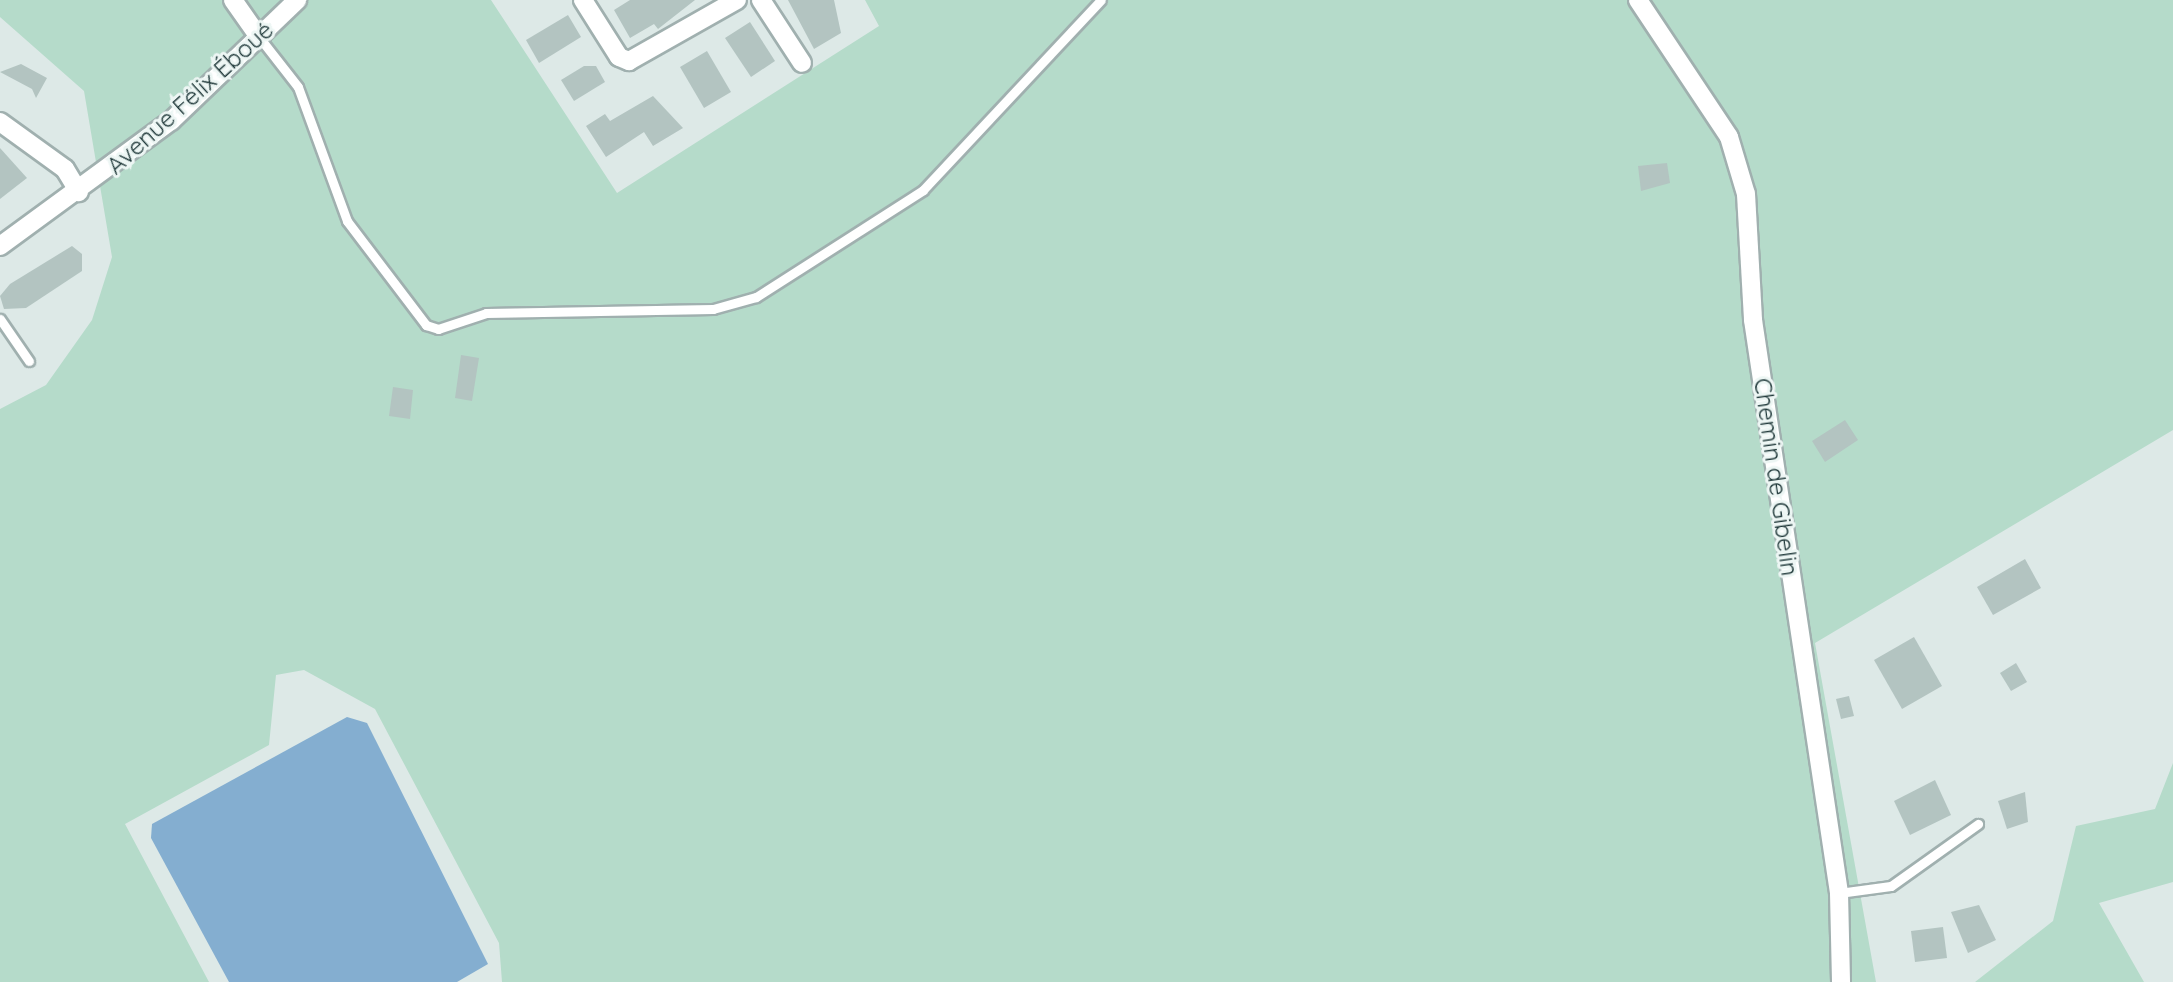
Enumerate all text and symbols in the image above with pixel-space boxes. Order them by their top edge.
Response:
street label: Avenue Félix Éboué [101,16,279,180]
street label: Chemin de Gibelin [1748,376,1804,578]

